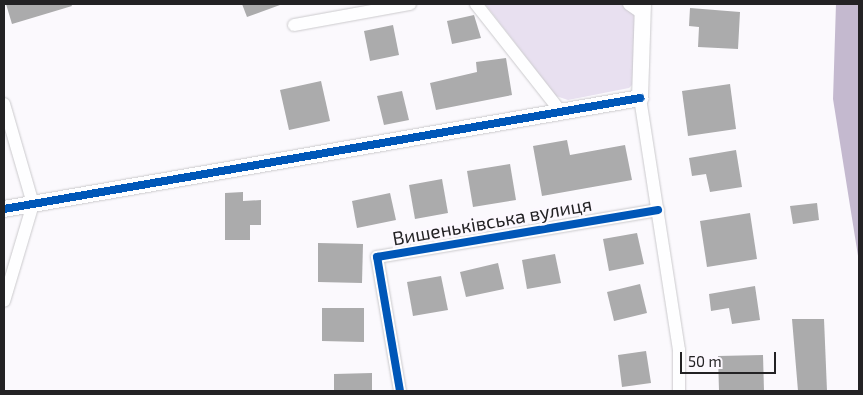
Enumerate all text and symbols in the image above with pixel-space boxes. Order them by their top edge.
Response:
street label: Вишеньківська вулиця [390,192,594,250]
scale bar [683,342,779,374]
text: 50 m [688,352,722,370]

